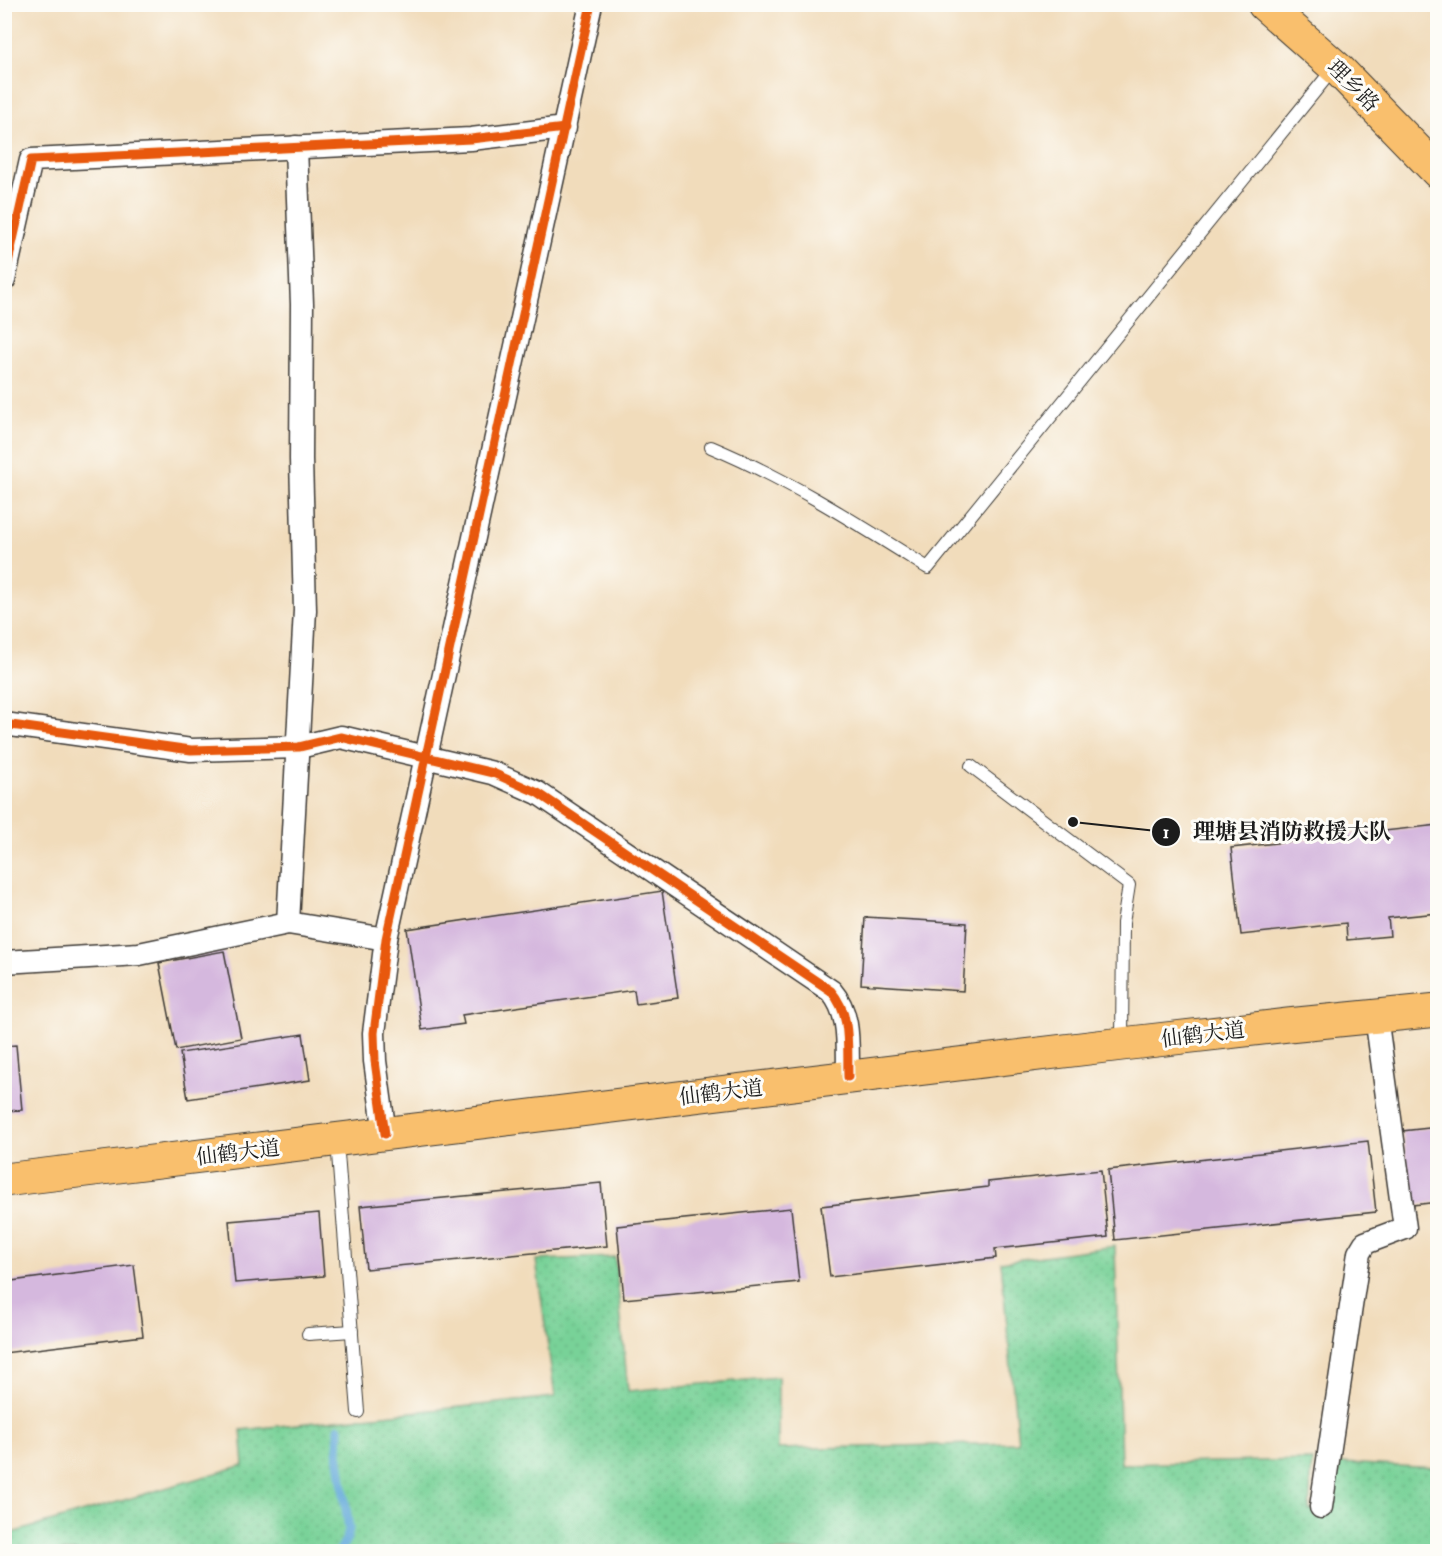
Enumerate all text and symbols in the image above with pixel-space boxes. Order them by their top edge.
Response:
street label: 理乡路 [1321,54,1385,118]
callout: 理塘县消防救援大队 [1151,812,1403,852]
text: 理塘县消防救援大队 [1193,818,1391,846]
text: 1 [1163,821,1169,844]
street label: 仙鹤大道 [1160,1016,1246,1054]
street label: 仙鹤大道 [678,1074,764,1112]
street label: 仙鹤大道 [195,1134,281,1172]

